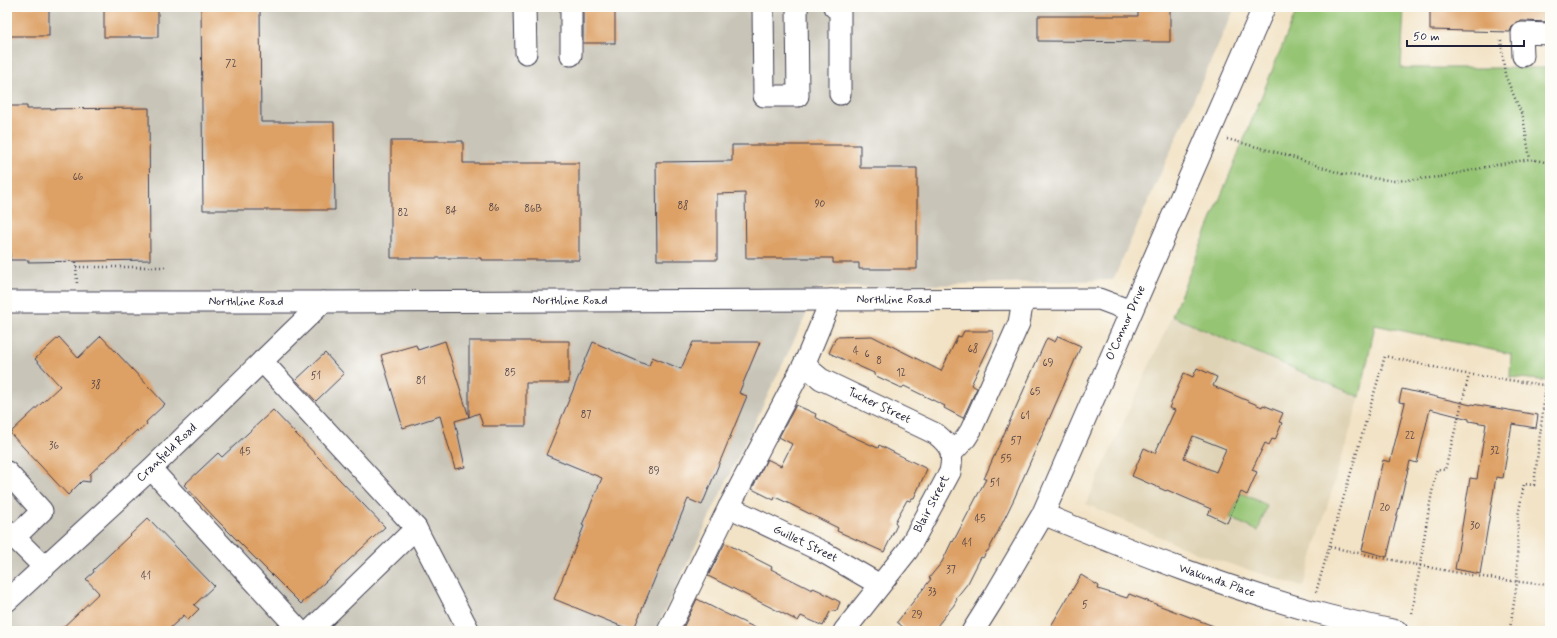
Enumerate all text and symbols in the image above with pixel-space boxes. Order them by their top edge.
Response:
scale bar [1407,22,1524,48]
text: 50 m [1413,29,1440,45]
house number: 72 [225,58,237,71]
house number: 66 [73,171,84,184]
house number: 90 [815,198,826,211]
house number: 88 [677,199,689,213]
house number: 86 [488,202,500,215]
house number: 86B [524,203,542,216]
house number: 84 [445,205,457,218]
house number: 82 [398,207,408,220]
street label: O'Connor Drive [1102,283,1150,363]
street label: Northline Road [856,292,932,308]
street label: Northline Road [532,293,608,309]
street label: Northline Road [208,294,284,310]
house number: 68 [968,342,978,356]
house number: 4 [853,345,859,358]
house number: 6 [864,348,870,361]
house number: 8 [876,355,882,368]
house number: 69 [1042,357,1054,370]
house number: 85 [505,367,515,380]
house number: 12 [896,367,906,380]
house number: 51 [311,370,321,383]
house number: 81 [416,375,426,388]
house number: 38 [91,378,101,392]
street label: Tucker Street [845,384,914,428]
house number: 65 [1030,386,1040,399]
house number: 87 [581,409,591,422]
house number: 61 [1020,410,1030,423]
street label: Cranfield Road [133,420,201,486]
house number: 22 [1405,430,1415,443]
house number: 57 [1010,435,1022,448]
house number: 36 [49,440,59,453]
house number: 32 [1490,445,1500,458]
house number: 45 [239,446,251,459]
house number: 55 [1000,453,1012,466]
house number: 89 [648,465,660,478]
street label: Blair Street [910,472,954,536]
house number: 51 [990,477,1000,490]
house number: 20 [1380,502,1391,515]
house number: 45 [974,513,986,526]
house number: 30 [1470,520,1480,533]
street label: Guillet Street [770,522,840,567]
house number: 41 [962,537,972,550]
street label: Wakunda Place [1177,560,1257,602]
house number: 37 [946,564,956,577]
house number: 41 [141,570,151,583]
house number: 33 [928,586,936,599]
house number: 5 [1082,599,1088,612]
house number: 29 [912,609,922,622]

